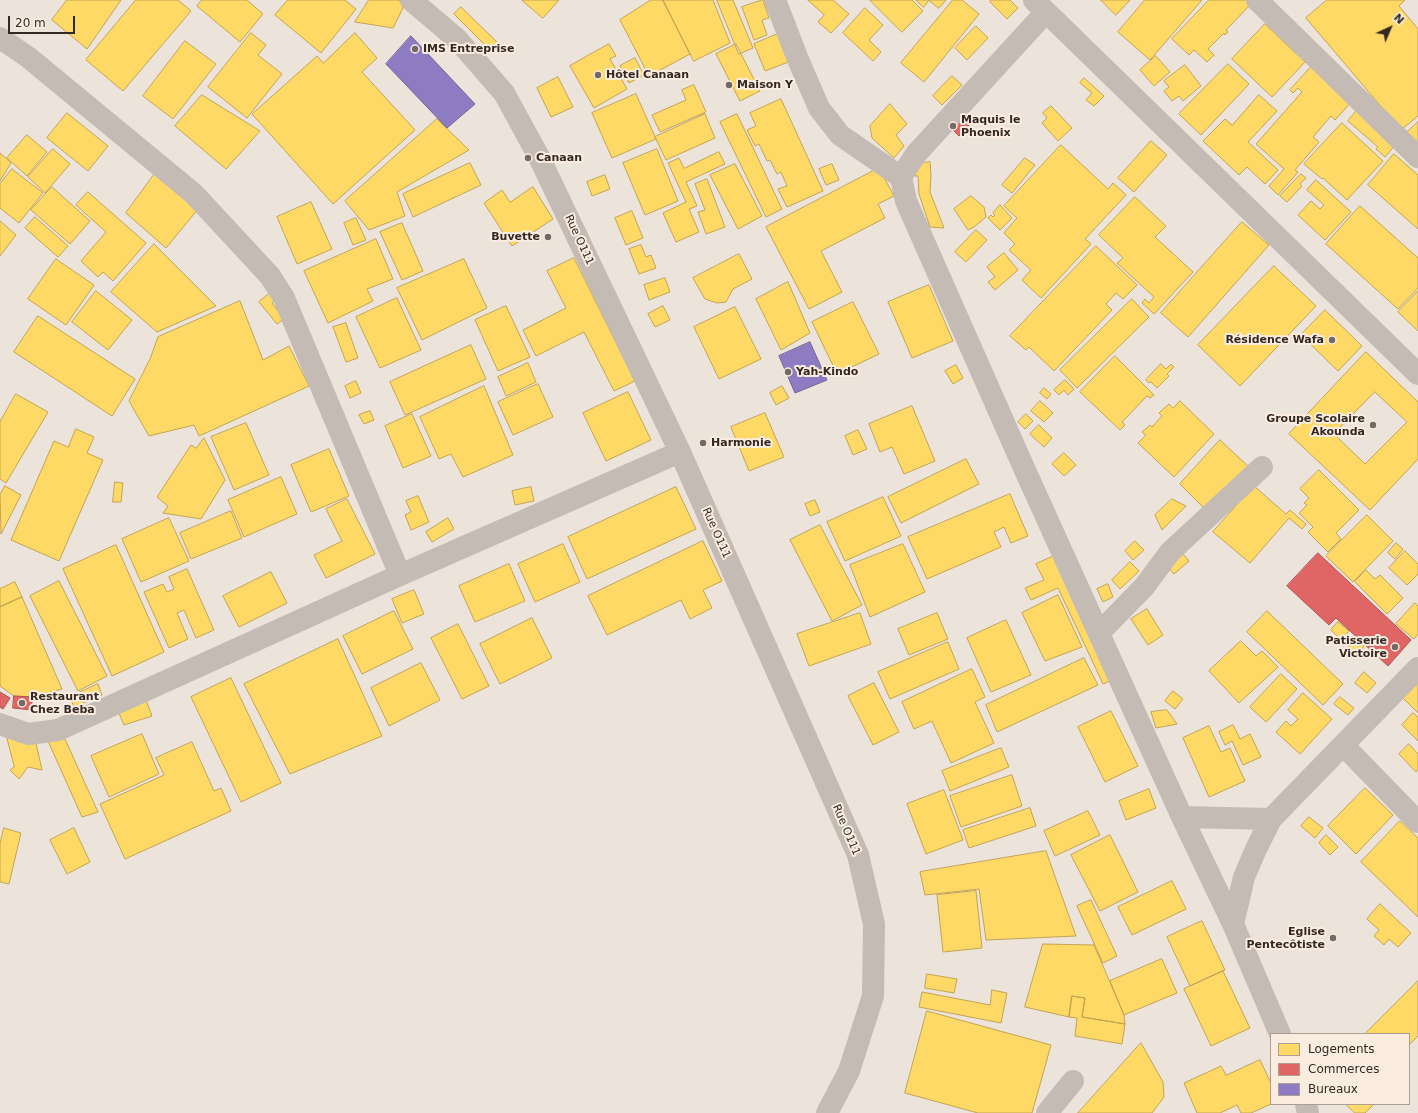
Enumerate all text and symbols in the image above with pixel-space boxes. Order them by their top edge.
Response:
scale bar [10,8,77,34]
north arrow [1370,8,1410,48]
text: N [1391,11,1407,27]
text: 20 m [15,16,46,30]
place label: IMS Entreprise [423,42,514,56]
marker: IMS Entreprise [410,44,420,54]
place label: Hôtel Canaan [606,68,689,82]
marker: Hôtel Canaan [593,70,603,80]
place label: Maison Y [737,78,793,92]
marker: Maison Y [724,80,734,90]
place label: Maquis le Phoenix [961,113,1020,139]
marker: Maquis le Phoenix [948,121,958,131]
place label: Canaan [536,151,582,165]
marker: Canaan [523,153,533,163]
street label: Rue O111 [562,213,596,267]
place label: Buvette [491,230,540,244]
marker: Buvette [543,232,553,242]
place label: Résidence Wafa [1225,333,1324,347]
marker: Résidence Wafa [1327,335,1337,345]
place label: Yah-Kindo [796,365,858,379]
marker: Yah-Kindo [783,367,793,377]
place label: Groupe Scolaire Akounda [1266,412,1365,438]
marker: Groupe Scolaire Akounda [1368,420,1378,430]
place label: Harmonie [711,436,771,450]
marker: Harmonie [698,438,708,448]
street label: Rue O111 [699,506,733,560]
place label: Patisserie Victoire [1326,634,1387,660]
marker: Patisserie Victoire [1390,642,1400,652]
place label: Restaurant Chez Beba [30,690,99,716]
marker: Restaurant Chez Beba [17,698,27,708]
street label: Rue O111 [829,803,863,857]
place label: Eglise Pentecôtiste [1247,925,1325,951]
marker: Eglise Pentecôtiste [1328,933,1338,943]
legend [1270,1033,1410,1105]
text: Logements [1308,1042,1374,1056]
text: Commerces [1308,1062,1379,1076]
text: Bureaux [1308,1082,1358,1096]

